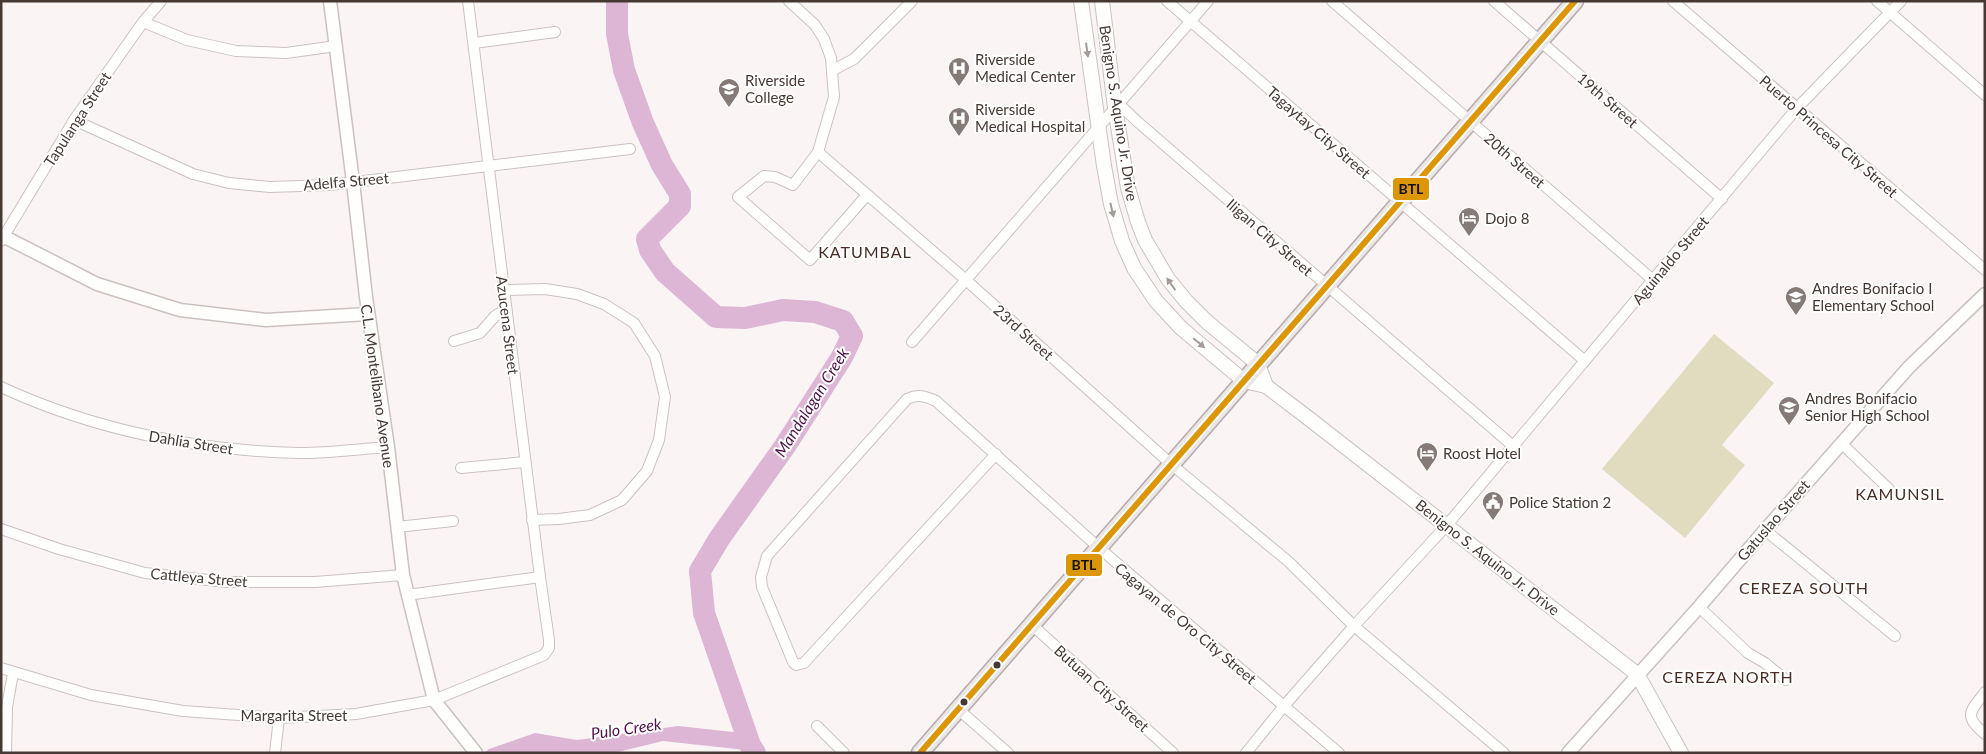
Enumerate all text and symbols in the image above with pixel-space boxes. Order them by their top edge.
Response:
street label: Benigno S. Aquino Jr. Drive [1096,24,1142,202]
one-way arrow [1084,42,1092,58]
place label: Riverside Medical Center [975,50,1076,85]
hospital icon: Riverside Medical Center [947,56,971,87]
street label: Tapulanga Street [40,68,115,170]
street label: 19th Street [1574,69,1642,132]
place label: Riverside College [745,71,805,106]
street label: Puerto Princesa City Street [1756,71,1902,201]
school or university icon: Riverside College [717,77,741,108]
street label: Tagaytay City Street [1264,82,1375,182]
place label: Riverside Medical Hospital [975,100,1085,135]
hospital icon: Riverside Medical Hospital [947,106,971,137]
street label: 20th Street [1481,129,1549,192]
street label: Adelfa Street [302,168,390,194]
line badge: BTL [1392,177,1430,201]
text: BTL [1399,180,1424,197]
street label: Iligan City Street [1223,195,1317,280]
one-way arrow [1108,203,1116,218]
hotel icon: Dojo 8 [1457,206,1481,237]
place label: Dojo 8 [1485,209,1529,227]
street label: Aguinaldo Street [1628,212,1712,308]
district label: KATUMBAL [818,242,912,261]
street label: Azucena Street [493,275,523,376]
one-way arrow [1166,277,1176,291]
place label: Andres Bonifacio I Elementary School [1812,279,1934,314]
school or university icon: Andres Bonifacio I Elementary School [1784,285,1808,316]
street label: 23rd Street [990,300,1058,364]
street label: C.L. Montelibano Avenue [358,303,398,469]
one-way arrow [1193,338,1206,349]
water label: Mandalagan Creek [770,344,852,460]
place label: Andres Bonifacio Senior High School [1805,389,1930,424]
school or university icon: Andres Bonifacio Senior High School [1777,395,1801,426]
street label: Dahlia Street [148,426,235,458]
hotel icon: Roost Hotel [1415,441,1439,472]
place label: Roost Hotel [1443,444,1521,462]
street label: Gatuslao Street [1733,475,1813,564]
district label: KAMUNSIL [1855,484,1945,503]
public building icon: Police Station 2 [1481,490,1505,521]
place label: Police Station 2 [1509,493,1611,511]
street label: Benigno S. Aquino Jr. Drive [1412,495,1564,619]
line badge: BTL [1065,553,1103,577]
text: BTL [1072,556,1097,573]
street label: Cagayan de Oro City Street [1112,559,1261,688]
street label: Cattleya Street [150,564,249,590]
district label: CEREZA SOUTH [1739,578,1869,597]
street label: Butuan City Street [1051,641,1153,736]
unlabelled marker [992,660,1002,670]
district label: CEREZA NORTH [1662,667,1794,686]
unlabelled marker [959,697,969,707]
street label: Margarita Street [241,706,348,724]
water label: Pulo Creek [590,714,663,742]

